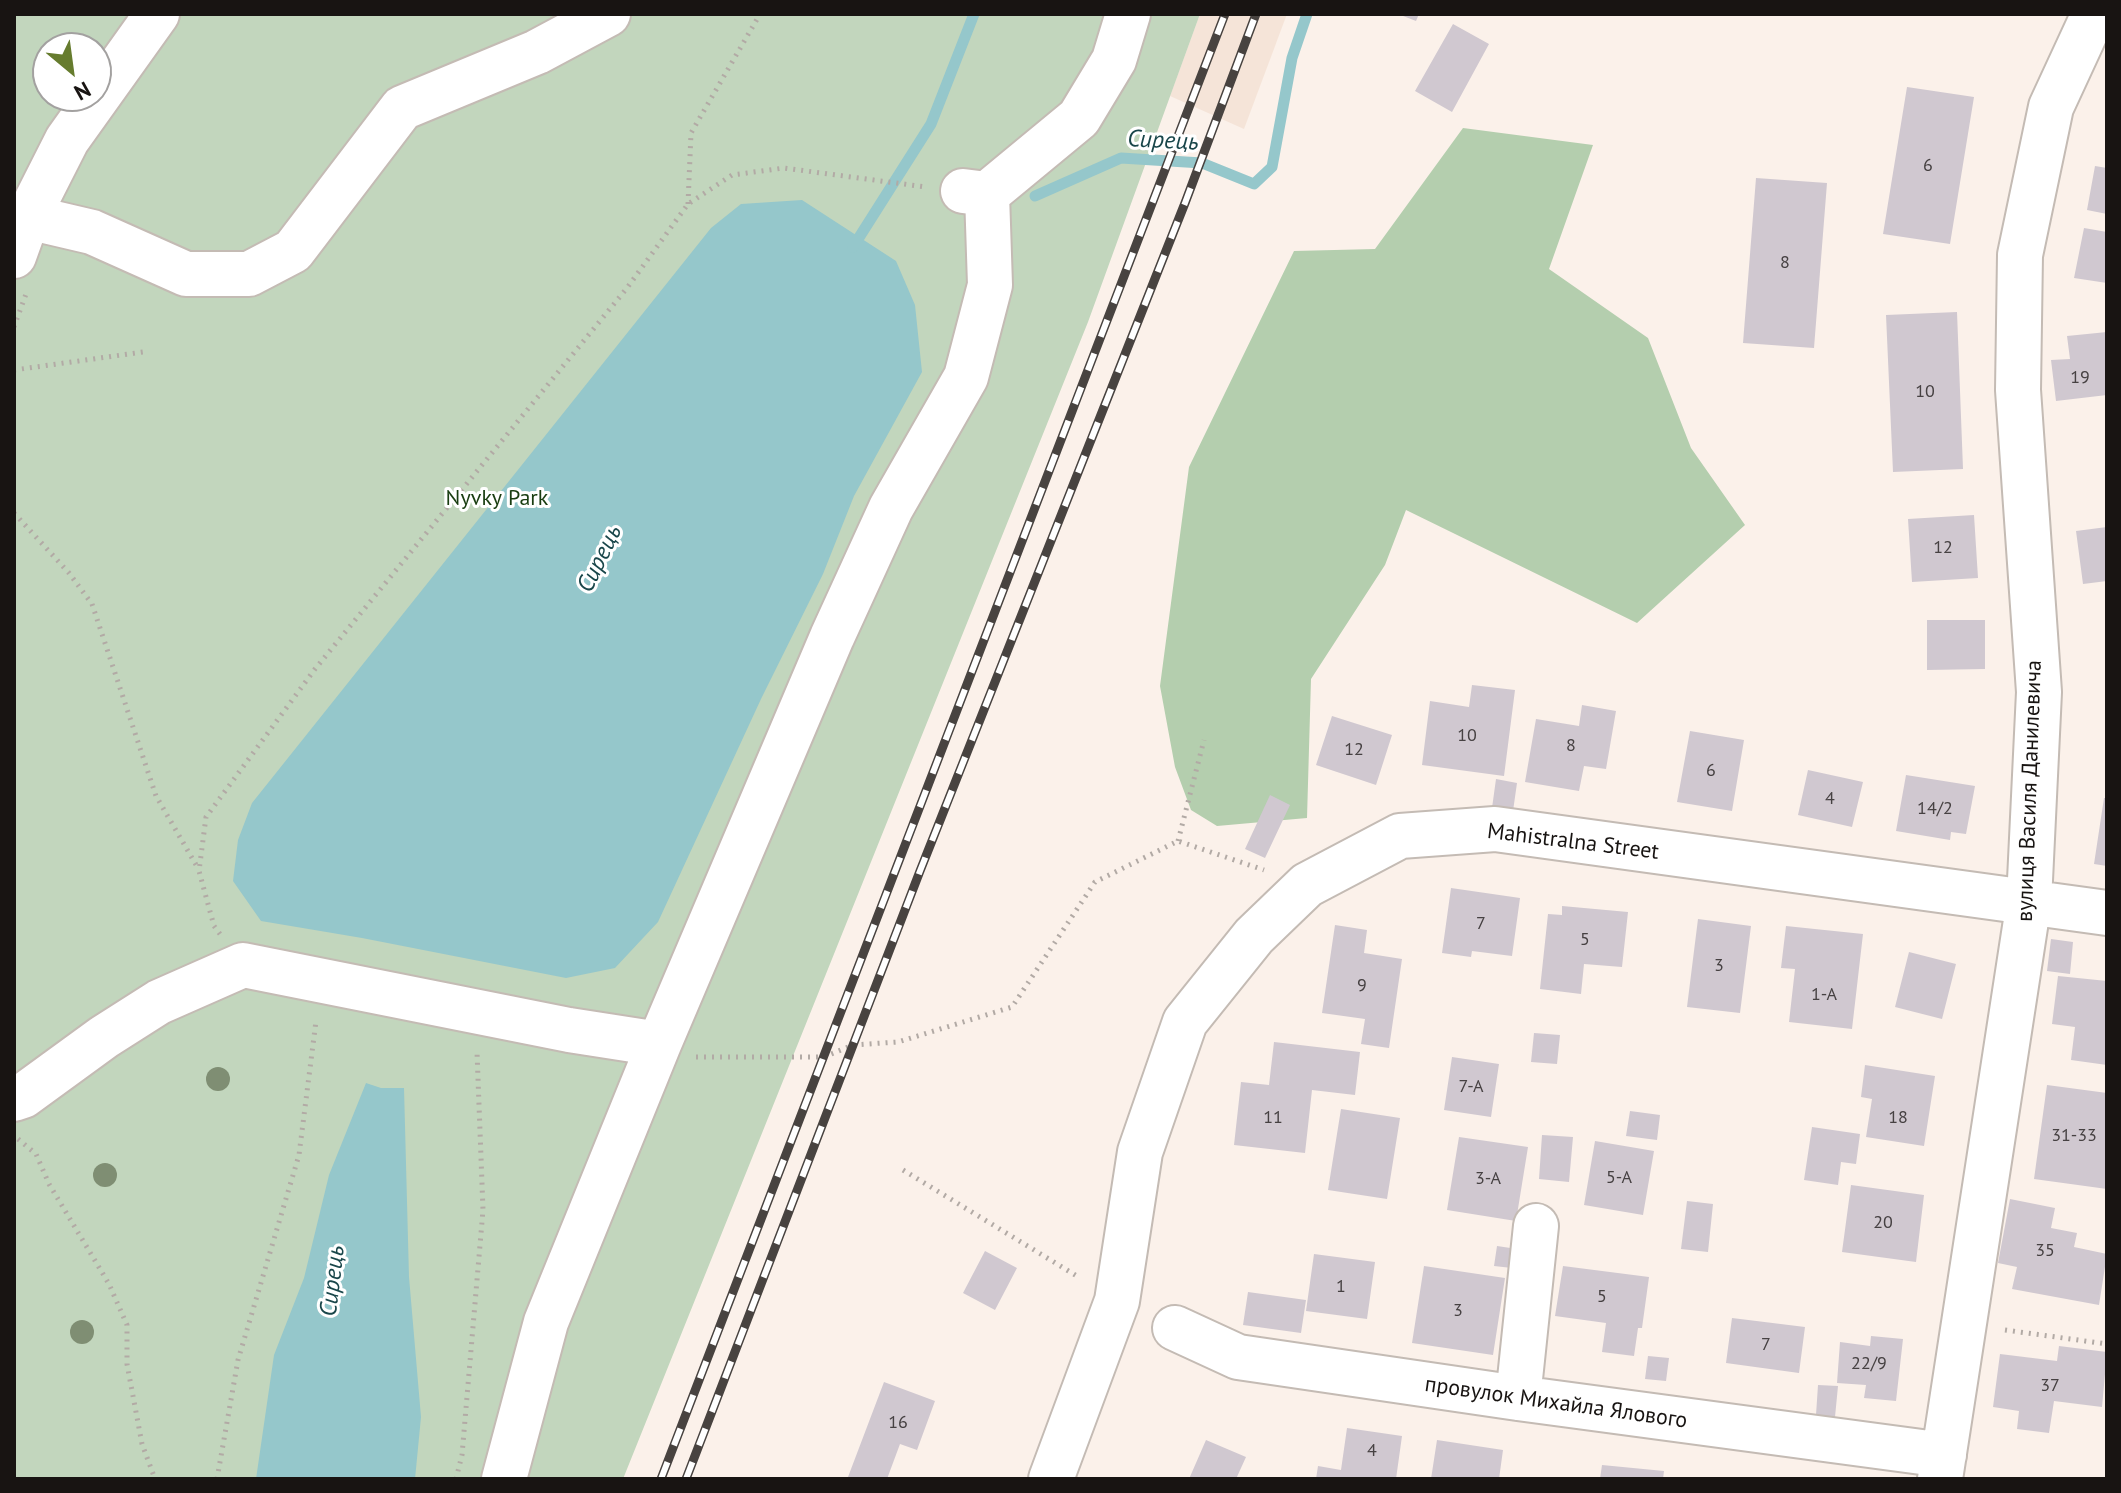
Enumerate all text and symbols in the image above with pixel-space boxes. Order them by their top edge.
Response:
north arrow [32,32,112,112]
text: N [70,75,96,107]
water label: Сирець [1127,125,1199,157]
house number: 6 [1923,155,1933,177]
house number: 8 [1780,252,1790,274]
house number: 19 [2070,367,2090,389]
house number: 10 [1915,381,1935,403]
park label: Nyvky Park [446,486,548,512]
water label: Сирець [571,521,629,597]
house number: 12 [1933,537,1953,559]
street label: вулиця Василя Данилевича [2012,660,2048,922]
house number: 10 [1457,725,1477,747]
house number: 8 [1566,735,1576,757]
house number: 12 [1344,739,1364,761]
house number: 6 [1706,760,1716,782]
house number: 4 [1825,788,1835,810]
house number: 14/2 [1917,798,1953,820]
street label: Mahistralna Street [1486,818,1660,866]
house number: 7 [1476,913,1486,935]
house number: 5 [1580,929,1590,951]
house number: 3 [1714,955,1724,977]
house number: 9 [1357,975,1367,997]
house number: 1-А [1811,984,1837,1006]
house number: 7-А [1459,1076,1483,1098]
house number: 11 [1263,1107,1283,1129]
house number: 18 [1888,1107,1908,1129]
house number: 31-33 [2051,1125,2097,1147]
house number: 5-А [1606,1167,1632,1189]
house number: 3-А [1475,1168,1501,1190]
house number: 20 [1873,1212,1893,1234]
house number: 35 [2035,1240,2055,1262]
water label: Сирець [314,1244,352,1318]
house number: 1 [1336,1276,1346,1298]
house number: 5 [1597,1286,1607,1308]
house number: 3 [1453,1300,1463,1322]
house number: 7 [1761,1334,1771,1356]
house number: 22/9 [1851,1353,1887,1375]
street label: провулок Михайла Ялового [1423,1371,1689,1435]
house number: 37 [2040,1375,2060,1397]
house number: 16 [888,1412,908,1434]
house number: 4 [1367,1440,1377,1462]

